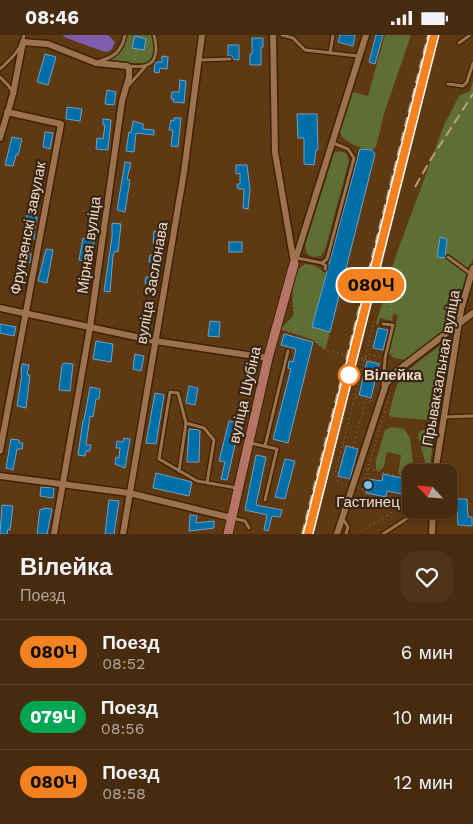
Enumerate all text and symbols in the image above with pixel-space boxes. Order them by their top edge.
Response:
text: 08:46 [25,6,79,29]
street label: Фрунзенскі завулак [6,160,50,296]
street label: Мірная вуліца [73,195,105,295]
street label: вуліца Заслонава [132,220,172,346]
line badge: 080Ч [336,269,406,301]
text: 080Ч [347,274,395,295]
street label: Прывакзальная вуліца [418,288,464,447]
street label: вуліца Шубіна [225,344,265,445]
marker: Вілейка [338,364,360,386]
place label: Вілейка [364,366,422,384]
north arrow [402,464,458,519]
map controls [402,464,457,519]
marker: Гастинец [362,479,374,491]
place label: Гастинец [336,493,400,511]
button: heart [401,551,453,603]
text: Вілейка [20,553,112,581]
text: Поезд [20,586,65,605]
text: Поезд [102,631,159,654]
text: 080Ч [30,641,77,662]
text: 6 мин [401,641,453,664]
text: 08:52 [102,654,145,673]
text: Поезд [101,696,158,719]
text: 079Ч [30,706,76,727]
text: 10 мин [393,706,453,729]
text: 08:56 [101,719,144,738]
text: Поезд [102,761,159,784]
text: 080Ч [30,771,77,792]
text: 12 мин [394,771,453,794]
text: 08:58 [102,784,146,803]

